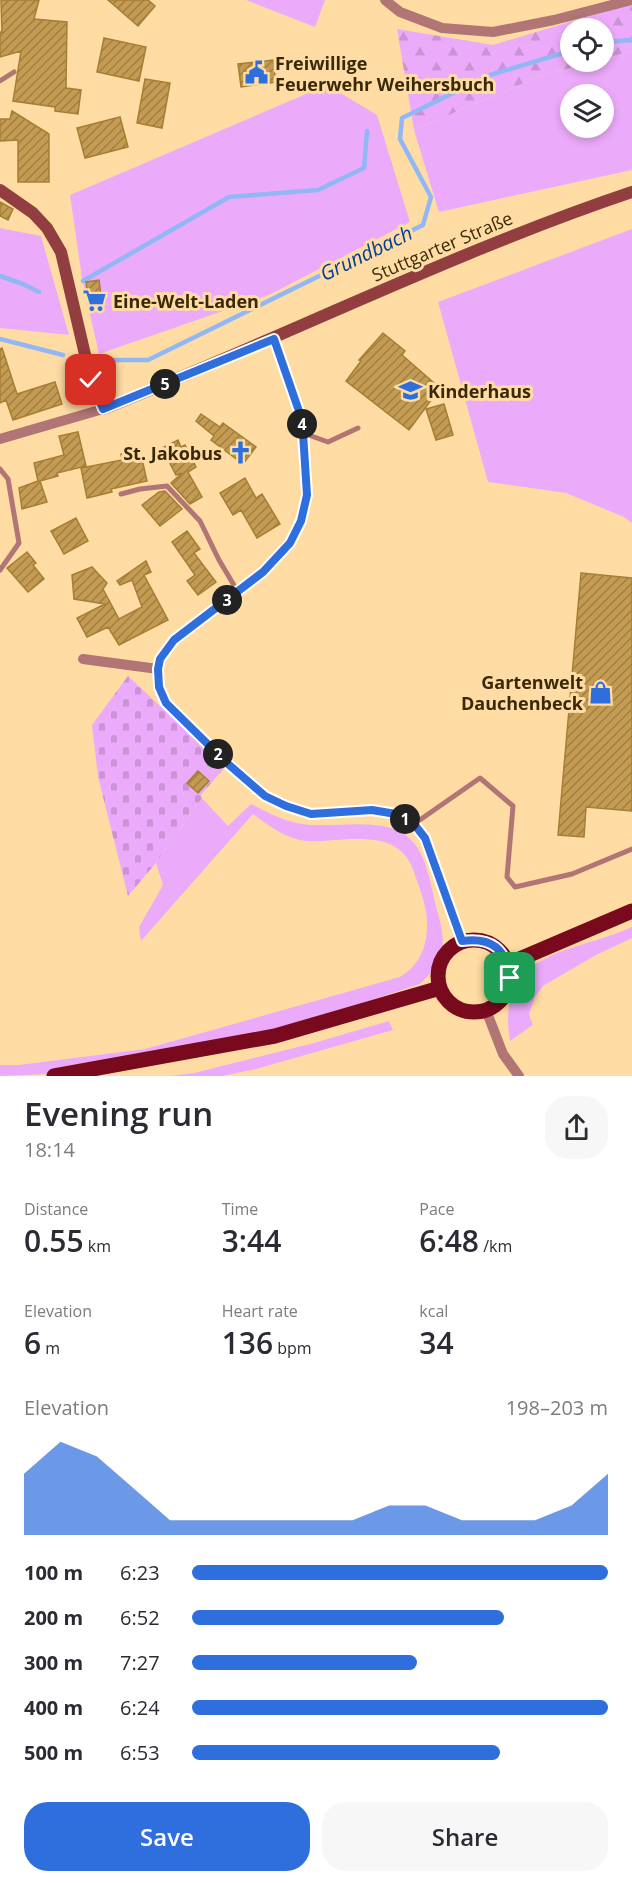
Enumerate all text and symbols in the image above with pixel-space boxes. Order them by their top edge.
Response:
map controls [560,18,614,138]
button: locate [560,18,614,72]
place label: Freiwillige Feuerwehr Weihersbuch [275,51,494,96]
public building icon: Freiwillige Feuerwehr Weihersbuch [244,60,270,86]
button: layers [560,84,614,138]
street label: Stuttgarter Straße [368,205,516,287]
water label: Grundbach [315,219,417,287]
supermarket icon: Eine-Welt-Laden [82,288,108,314]
place label: Eine-Welt-Laden [113,289,259,313]
pin [65,354,116,405]
icon: check [74,363,107,396]
pin: 5 [150,369,180,399]
text: 5 [160,373,170,395]
school or university icon: Kinderhaus [397,378,423,404]
place label: Kinderhaus [428,379,531,403]
pin: 4 [287,409,317,439]
text: 4 [297,413,307,435]
church icon: St. Jakobus [227,440,253,466]
place label: St. Jakobus [123,441,222,465]
pin: 3 [212,585,242,615]
text: 3 [222,589,232,611]
place label: Gartenwelt Dauchenbeck [461,670,584,715]
shop icon: Gartenwelt Dauchenbeck [588,679,614,705]
pin: 2 [203,739,233,769]
text: 2 [213,743,223,765]
pin: 1 [390,804,420,834]
text: 1 [400,808,410,830]
pin [484,952,535,1003]
icon: arrive [493,961,526,994]
text: Evening run [24,1091,213,1136]
button: share [545,1096,608,1159]
text: 18:14 [24,1136,75,1163]
text: Distance [24,1198,88,1220]
text: Time [222,1198,258,1220]
text: Pace [419,1198,455,1220]
text: 0.55 [24,1220,84,1261]
text: 3:44 [222,1220,281,1261]
text: 6:48 [419,1220,479,1261]
text: km [84,1235,111,1257]
text: /km [479,1235,512,1257]
text: Elevation [24,1300,92,1322]
text: Heart rate [222,1300,298,1322]
text: kcal [419,1300,448,1322]
text: 6 [24,1322,41,1363]
text: 136 [222,1322,273,1363]
text: 34 [419,1322,454,1363]
text: m [41,1337,60,1359]
text: bpm [273,1337,312,1359]
text: Elevation [24,1394,109,1421]
text: 198–203 m [506,1394,608,1421]
text: 100 m [24,1559,83,1586]
text: 6:23 [120,1559,160,1586]
text: 200 m [24,1604,83,1631]
text: 6:52 [120,1604,160,1631]
text: 300 m [24,1649,83,1676]
text: 7:27 [120,1649,160,1676]
text: 400 m [24,1694,83,1721]
text: 6:24 [120,1694,160,1721]
text: 500 m [24,1739,83,1766]
text: 6:53 [120,1739,160,1766]
button: Save [24,1802,310,1871]
button: Share [322,1802,608,1871]

